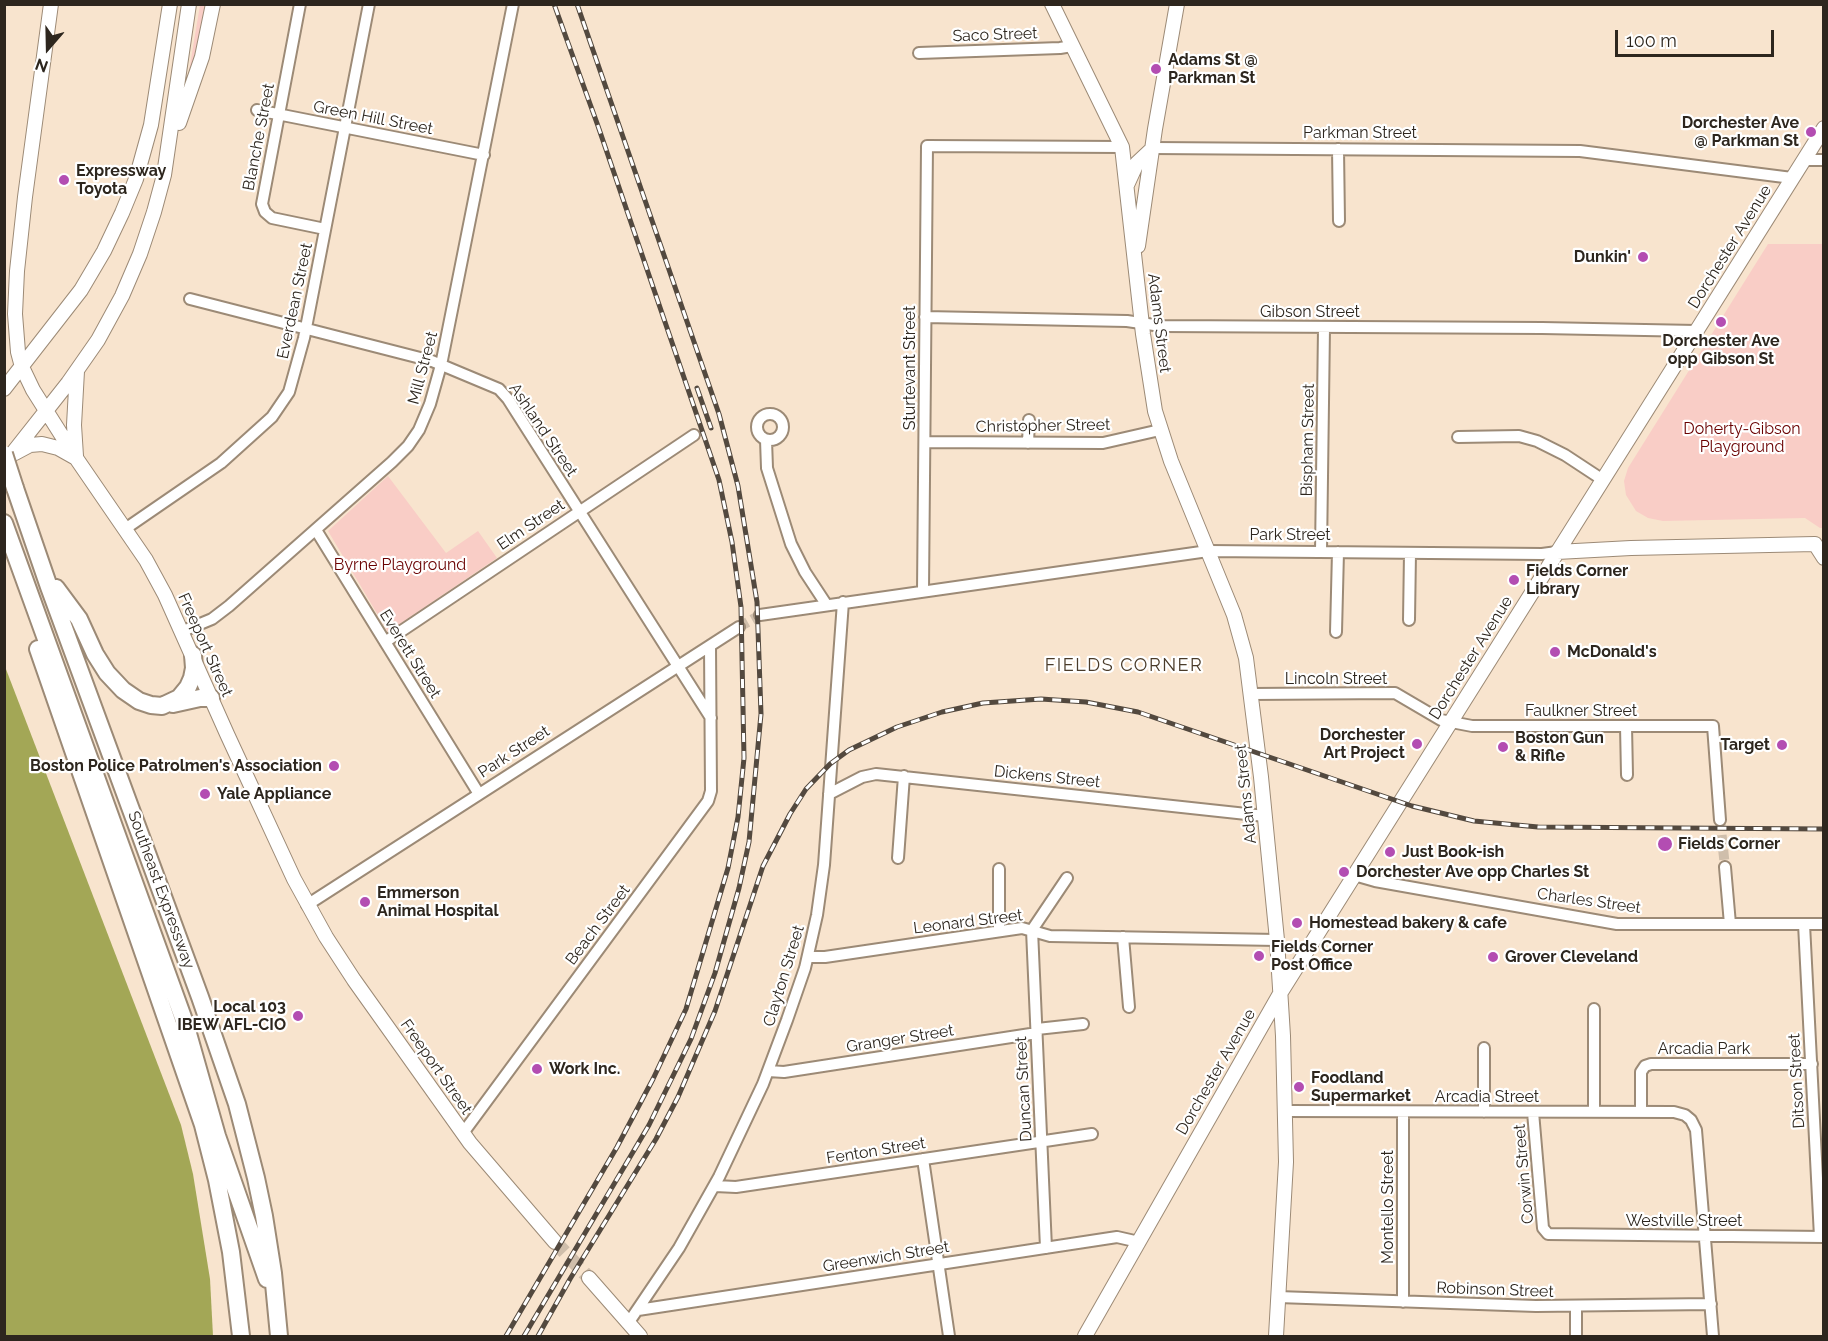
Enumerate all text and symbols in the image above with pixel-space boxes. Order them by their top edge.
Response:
north arrow [18,18,78,78]
scale bar [1618,18,1777,56]
street label: Saco Street [952,24,1038,46]
text: 100 m [1626,30,1677,51]
place label: Adams St @ Parkman St [1168,50,1258,88]
text: N [33,54,51,76]
marker: Adams St @ Parkman St [1149,62,1163,76]
street label: Blanche Street [239,82,279,192]
street label: Green Hill Street [312,97,434,139]
place label: Dorchester Ave @ Parkman St [1682,113,1799,151]
street label: Parkman Street [1303,123,1417,143]
marker: Dorchester Ave @ Parkman St [1804,125,1818,139]
place label: Expressway Toyota [76,161,166,199]
marker: Expressway Toyota [57,173,71,187]
street label: Dorchester Avenue [1684,182,1776,312]
street label: Everdean Street [273,241,317,361]
place label: Dunkin' [1574,247,1631,267]
marker: Dunkin' [1636,250,1650,264]
street label: Adams Street [1143,272,1175,374]
street label: Gibson Street [1260,302,1360,322]
street label: Sturtevant Street [900,306,920,430]
marker: Dorchester Ave opp Gibson St [1714,315,1728,329]
street label: Mill Street [404,329,442,407]
place label: Dorchester Ave opp Gibson St [1662,331,1780,369]
street label: Ashland Street [505,380,581,480]
street label: Bispham Street [1297,383,1319,497]
street label: Christopher Street [976,415,1110,437]
park label: Doherty-Gibson Playground [1683,419,1801,457]
street label: Elm Street [494,495,568,555]
street label: Park Street [1249,525,1331,545]
park label: Byrne Playground [334,555,466,575]
place label: Fields Corner Library [1526,561,1628,599]
marker: Fields Corner Library [1507,573,1521,587]
street label: Freeport Street [174,590,236,700]
street label: Dorchester Avenue [1425,593,1517,723]
street label: Everett Street [375,606,445,702]
place label: McDonald's [1567,642,1657,662]
marker: McDonald's [1548,645,1562,659]
district label: FIELDS CORNER [1045,655,1203,677]
street label: Lincoln Street [1285,669,1387,689]
street label: Faulkner Street [1525,701,1637,721]
street label: Park Street [475,722,553,782]
place label: Dorchester Art Project [1320,725,1405,763]
place label: Boston Gun & Rifle [1515,728,1604,766]
place label: Target [1720,735,1770,755]
marker: Dorchester Art Project [1410,737,1424,751]
marker: Target [1775,738,1789,752]
marker: Boston Gun & Rifle [1496,740,1510,754]
street label: Adams Street [1231,743,1261,845]
place label: Boston Police Patrolmen's Association [30,756,322,776]
marker: Boston Police Patrolmen's Association [327,759,341,773]
street label: Dickens Street [993,762,1101,792]
place label: Yale Appliance [217,784,331,804]
marker: Yale Appliance [198,787,212,801]
street label: Southeast Expressway [124,809,198,971]
place label: Fields Corner [1678,834,1780,854]
marker: Fields Corner [1656,835,1674,853]
place label: Just Book-ish [1402,842,1504,862]
marker: Just Book-ish [1383,845,1397,859]
place label: Dorchester Ave opp Charles St [1356,862,1589,882]
marker: Dorchester Ave opp Charles St [1337,865,1351,879]
street label: Beach Street [562,881,634,969]
place label: Emmerson Animal Hospital [377,883,498,921]
street label: Charles Street [1536,884,1642,918]
marker: Emmerson Animal Hospital [358,895,372,909]
street label: Leonard Street [912,906,1024,938]
place label: Homestead bakery & cafe [1309,913,1507,933]
marker: Homestead bakery & cafe [1290,916,1304,930]
street label: Clayton Street [759,923,809,1029]
place label: Fields Corner Post Office [1271,937,1373,975]
place label: Grover Cleveland [1505,947,1638,967]
marker: Fields Corner Post Office [1252,949,1266,963]
marker: Grover Cleveland [1486,950,1500,964]
place label: Local 103 IBEW AFL-CIO [177,997,286,1035]
street label: Dorchester Avenue [1172,1006,1260,1138]
marker: Local 103 IBEW AFL-CIO [291,1009,305,1023]
street label: Freeport Street [396,1016,476,1118]
street label: Granger Street [845,1021,955,1057]
street label: Ditson Street [1785,1033,1809,1129]
street label: Duncan Street [1012,1036,1036,1142]
street label: Arcadia Park [1658,1039,1750,1059]
place label: Work Inc. [549,1059,620,1079]
marker: Work Inc. [530,1062,544,1076]
place label: Foodland Supermarket [1311,1068,1411,1106]
marker: Foodland Supermarket [1292,1080,1306,1094]
street label: Arcadia Street [1435,1087,1539,1107]
street label: Corwin Street [1510,1123,1538,1225]
street label: Fenton Street [825,1134,927,1168]
street label: Montello Street [1378,1150,1398,1264]
street label: Westville Street [1626,1211,1742,1231]
street label: Greenwich Street [821,1238,951,1276]
street label: Robinson Street [1436,1278,1554,1302]

